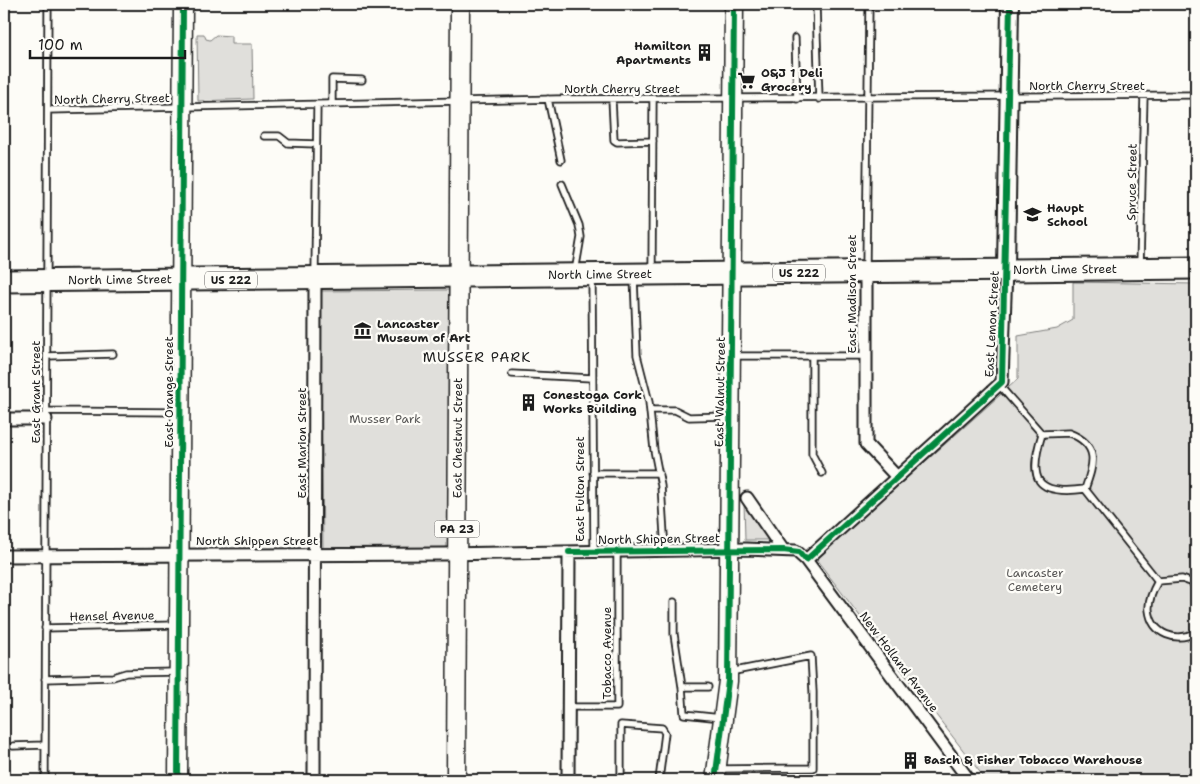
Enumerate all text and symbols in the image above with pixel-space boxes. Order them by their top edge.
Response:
scale bar [30,28,185,60]
text: 100 m [38,35,83,55]
place label: Hamilton Apartments [616,38,691,68]
building icon: Hamilton Apartments [695,43,715,63]
place label: O&J 1 Deli Grocery [761,65,823,95]
supermarket icon: O&J 1 Deli Grocery [737,70,757,90]
street label: North Cherry Street [1029,78,1145,94]
street label: North Cherry Street [564,81,680,97]
street label: North Cherry Street [54,90,170,108]
street label: Spruce Street [1123,143,1141,221]
place label: Haupt School [1047,200,1088,230]
school or university icon: Haupt School [1023,205,1043,225]
street label: East Madison Street [844,234,860,354]
street label: North Lime Street [1013,261,1117,278]
road number: US 222 [773,264,825,282]
street label: North Lime Street [548,266,652,283]
street label: East Lemon Street [981,270,1003,378]
street label: North Lime Street [68,271,172,288]
road number: US 222 [205,272,257,288]
place label: Lancaster Museum of Art [377,316,471,346]
museum icon: Lancaster Museum of Art [353,321,373,341]
street label: East Orange Street [161,336,177,448]
street label: East Walnut Street [711,337,729,447]
street label: East Grant Street [28,340,44,444]
district label: MUSSER PARK [423,348,531,366]
street label: East Chestnut Street [449,378,466,498]
place label: Conestoga Cork Works Building [543,387,642,417]
street label: East Marion Street [294,388,310,498]
building icon: Conestoga Cork Works Building [519,392,539,412]
park label: Musser Park [349,411,421,427]
street label: East Fulton Street [572,436,588,542]
road number: PA 23 [434,520,480,538]
street label: North Shippen Street [598,530,720,548]
street label: North Shippen Street [196,533,318,549]
park label: Lancaster Cemetery [1006,565,1064,595]
street label: Tobacco Avenue [599,606,615,699]
street label: Hensel Avenue [69,607,155,625]
street label: New Holland Avenue [856,608,942,716]
building icon: Basch & Fisher Tobacco Warehouse [900,750,920,770]
place label: Basch & Fisher Tobacco Warehouse [924,752,1143,768]

